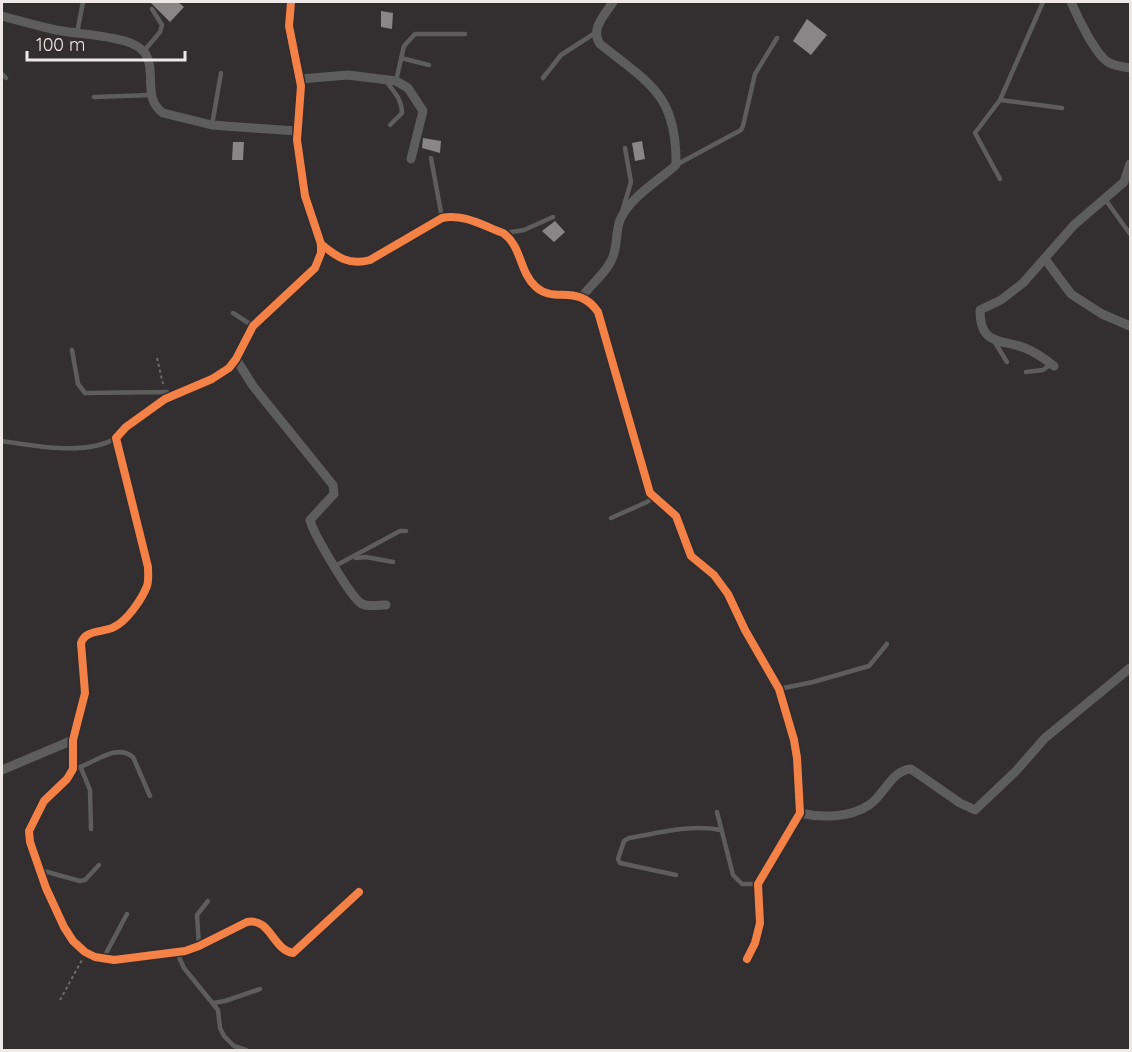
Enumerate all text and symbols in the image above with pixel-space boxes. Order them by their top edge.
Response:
scale bar [27,24,184,62]
text: 100 m [36,33,85,56]

